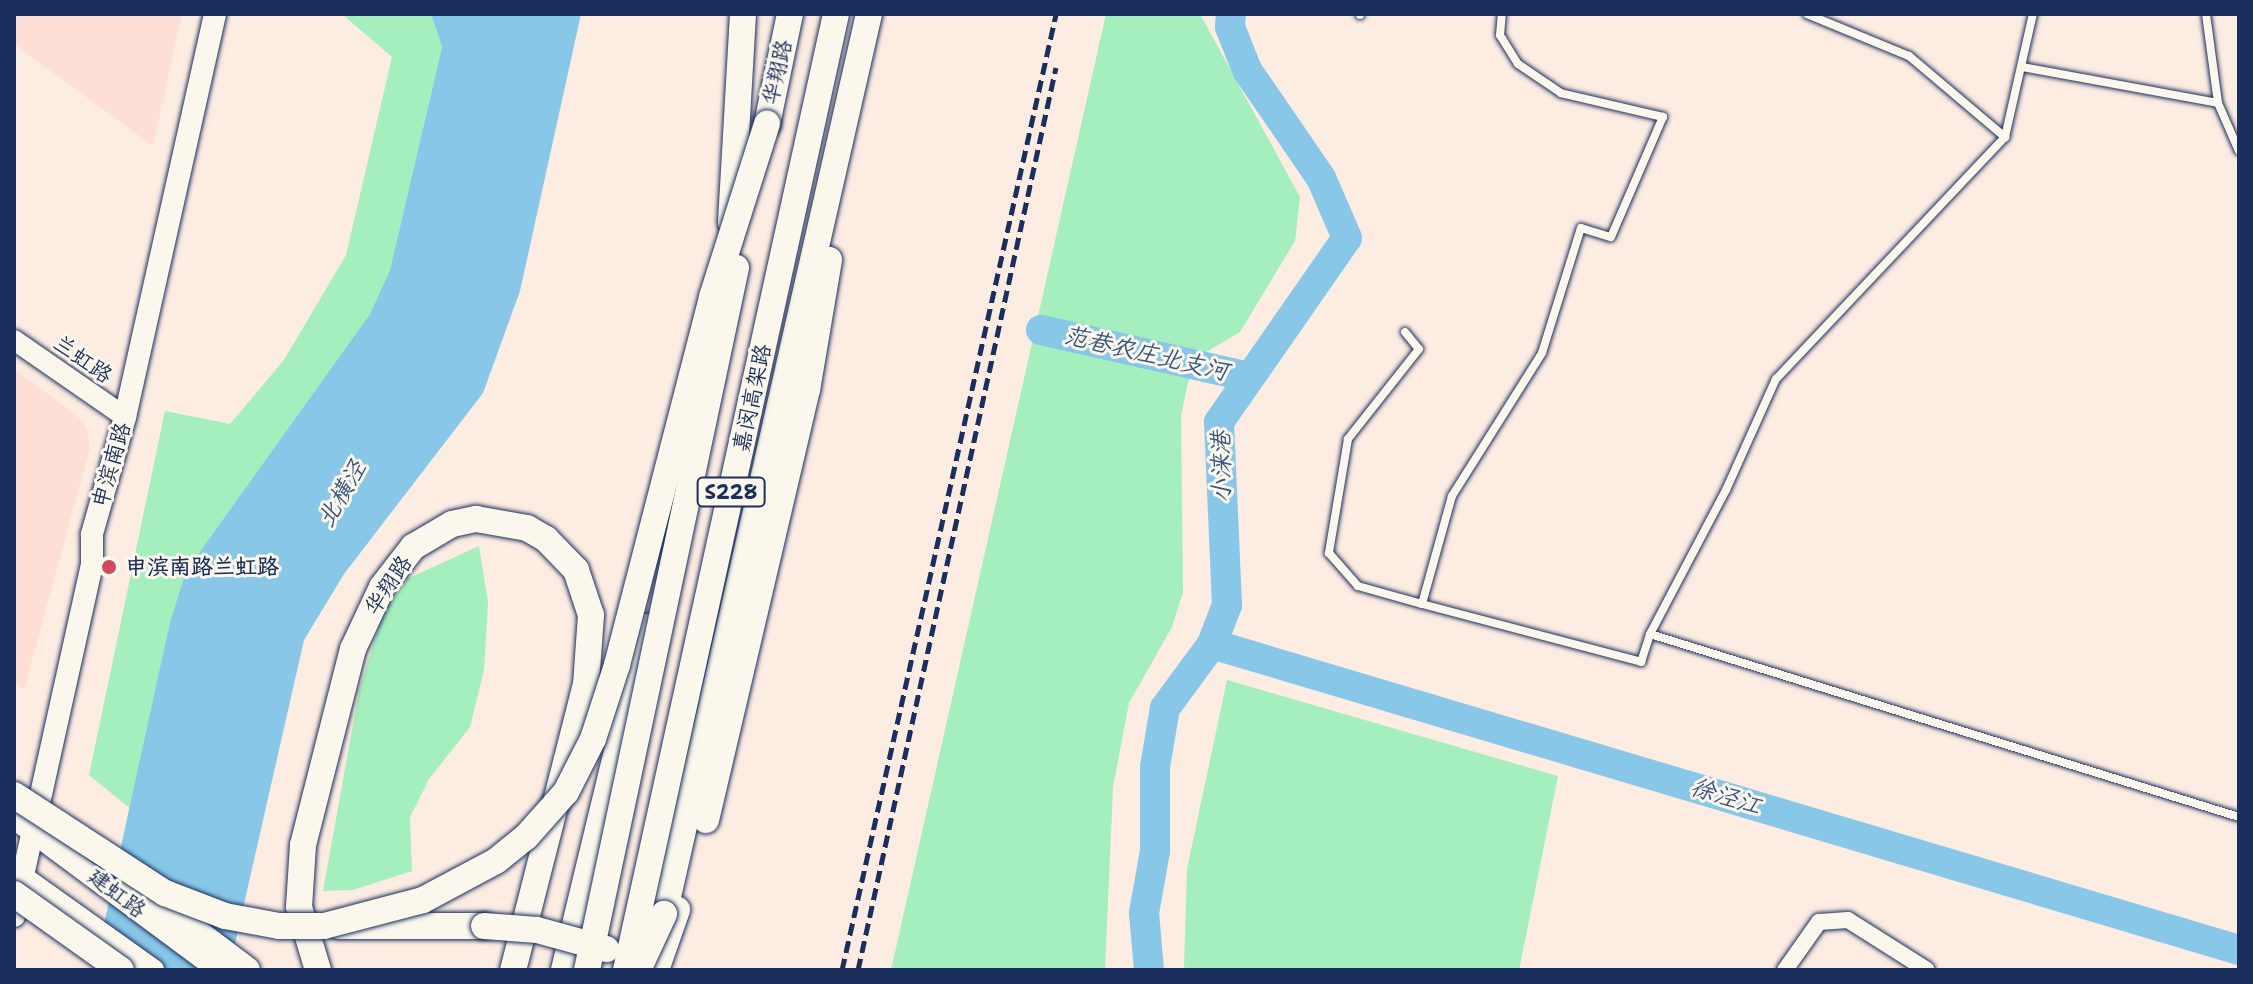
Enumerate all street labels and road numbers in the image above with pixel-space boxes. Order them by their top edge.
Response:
street label: 华翔路 [757,37,797,107]
street label: 兰虹路 [48,329,118,389]
street label: 嘉闵高架路 [728,341,776,455]
street label: 申滨南路 [86,419,136,511]
road number: S228 [695,476,767,508]
street label: 华翔路 [359,550,417,620]
street label: 建虹路 [83,863,151,923]

